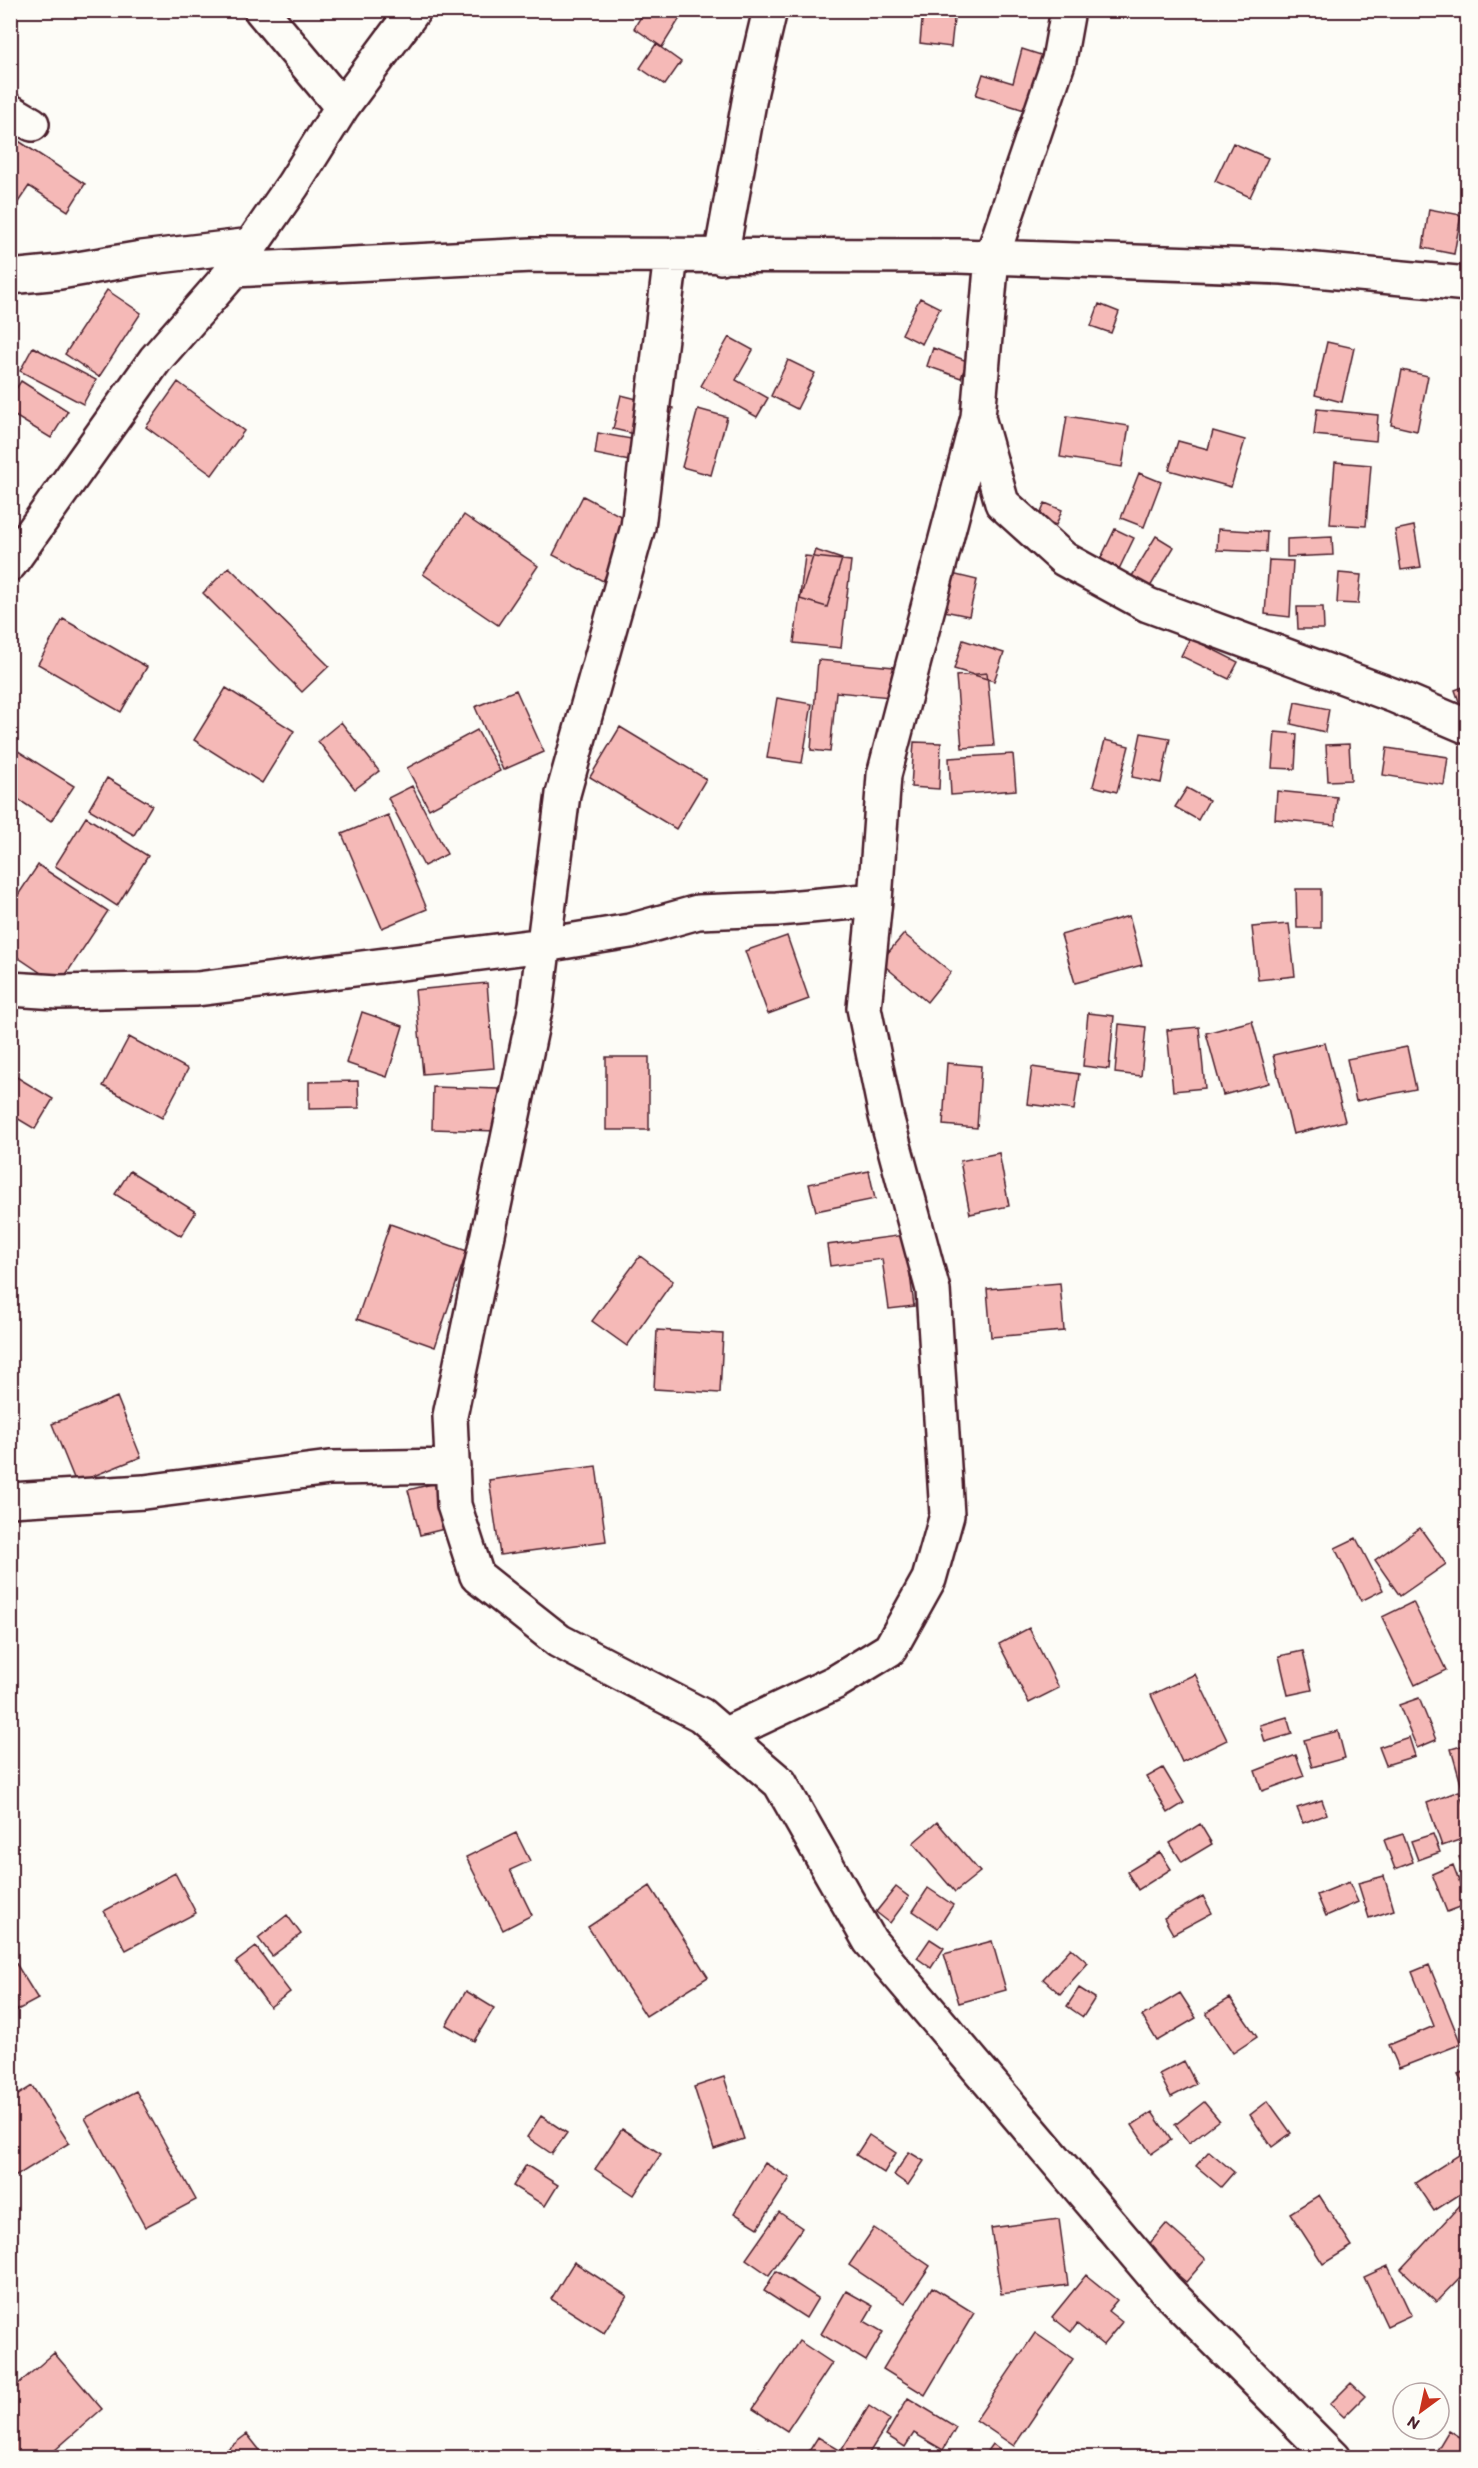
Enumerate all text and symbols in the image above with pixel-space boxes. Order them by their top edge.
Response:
north arrow [1391,2381,1451,2441]
text: N [1403,2412,1423,2434]

